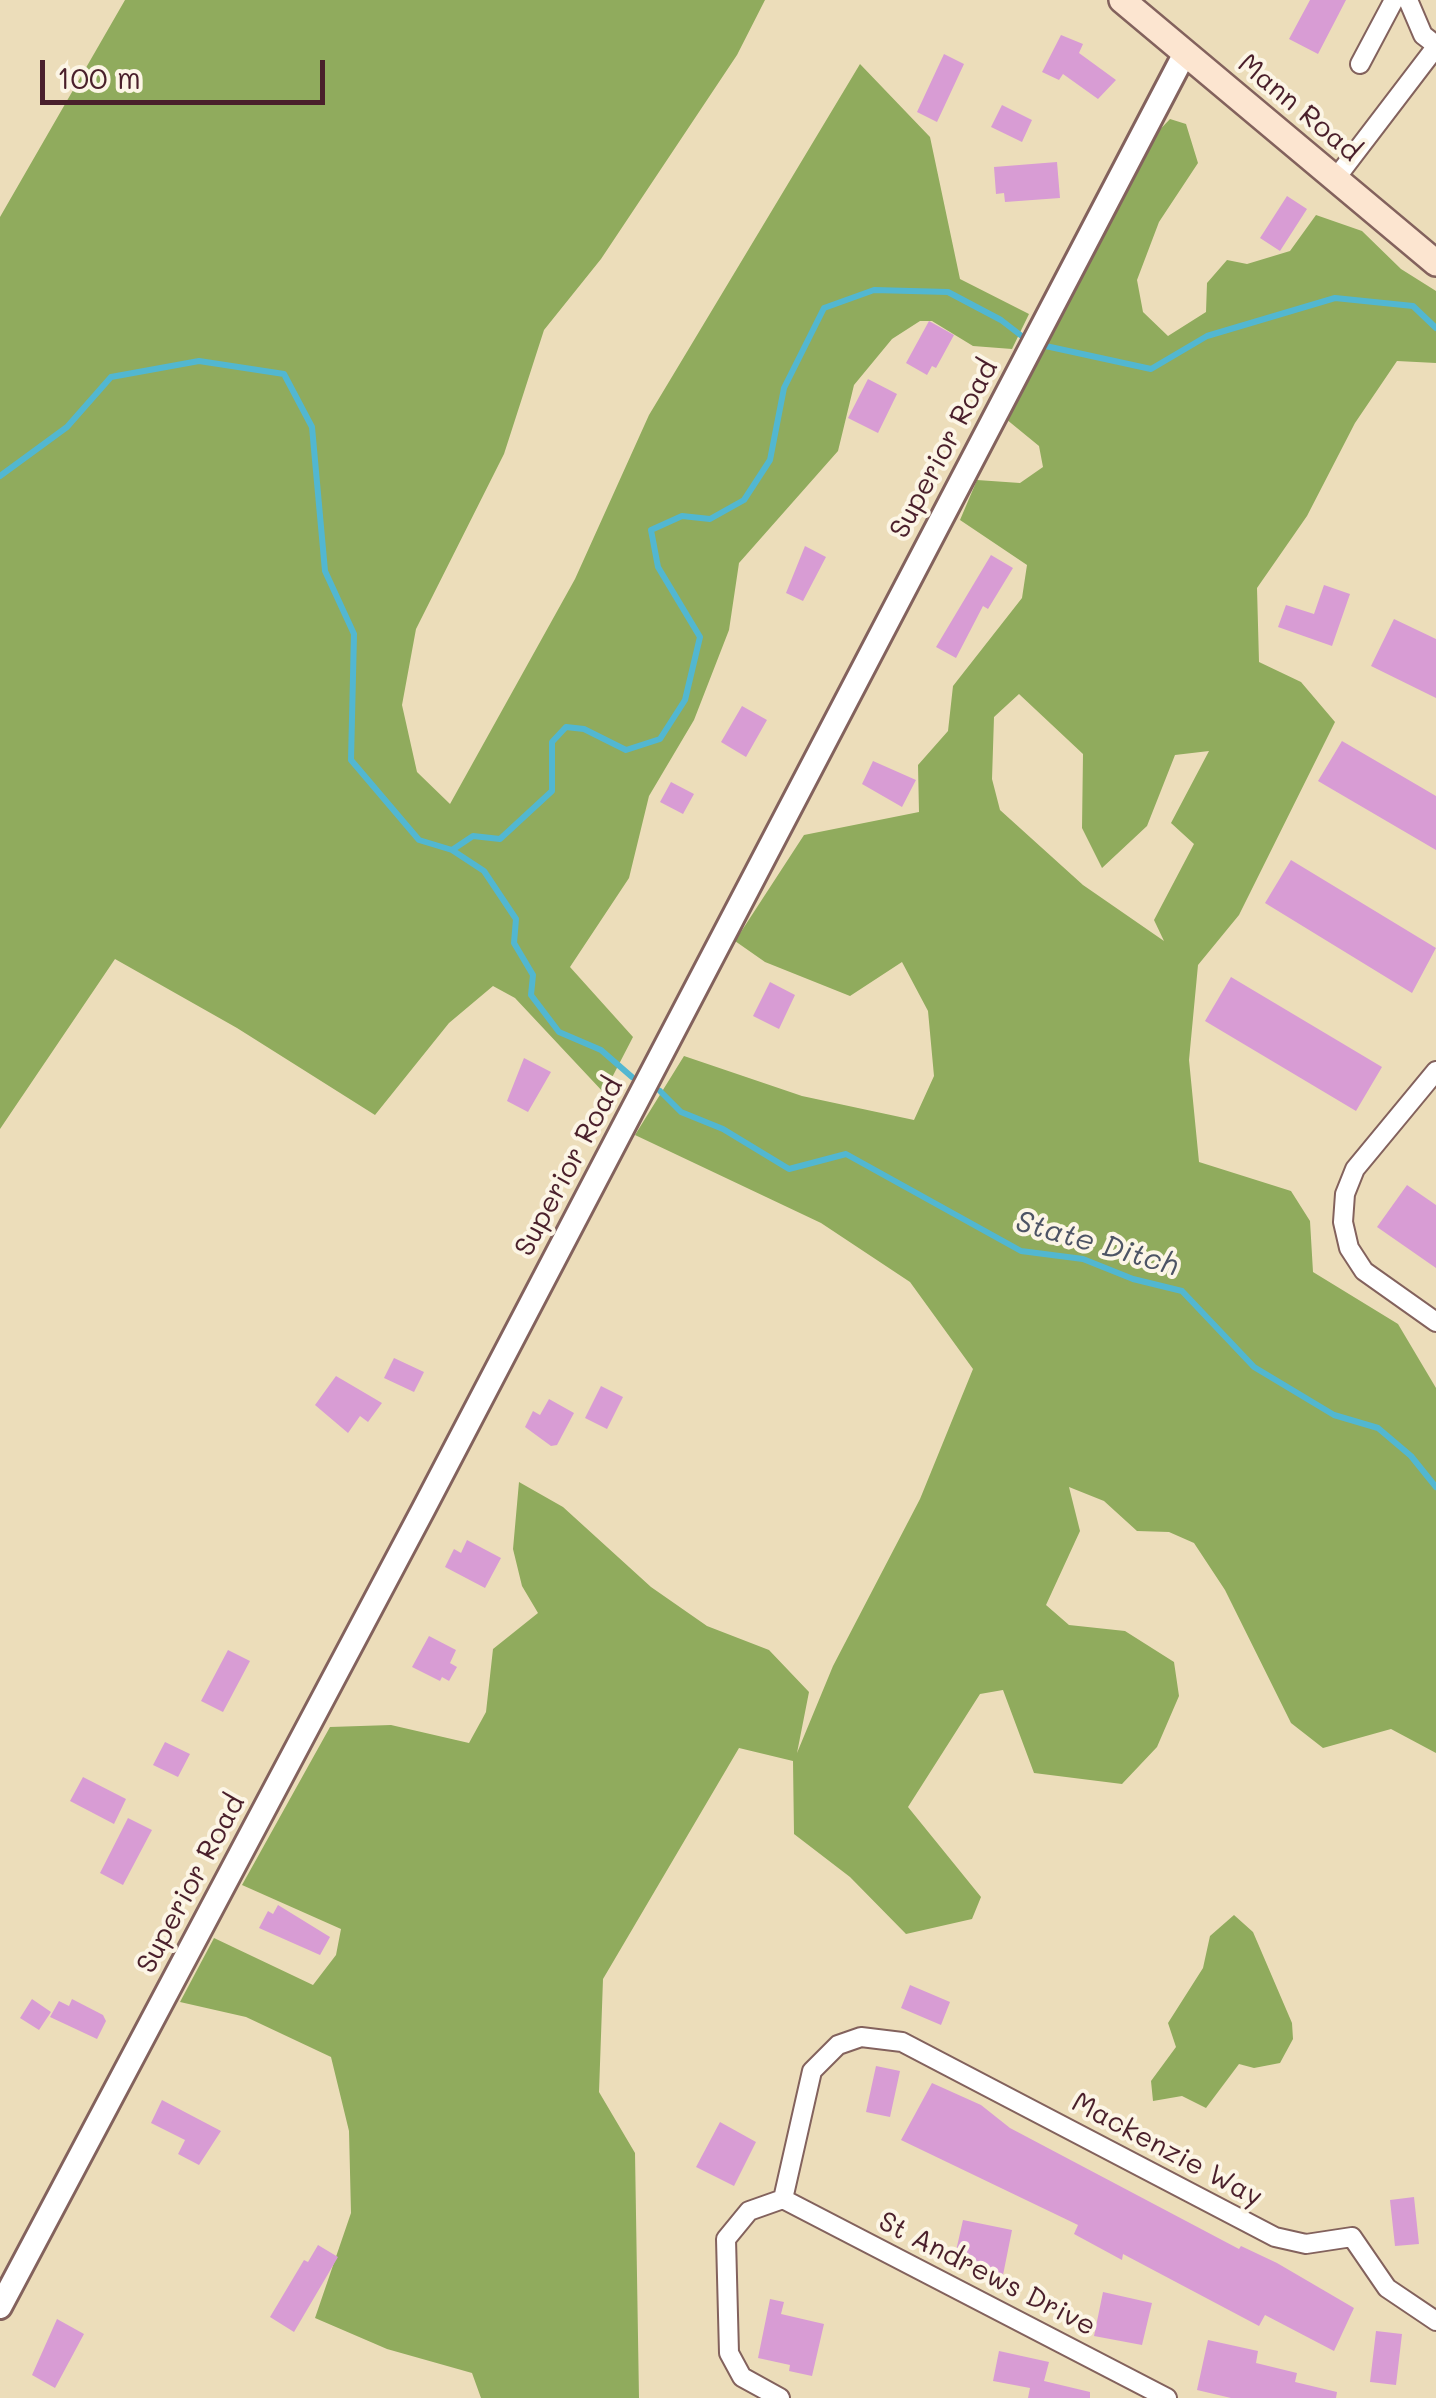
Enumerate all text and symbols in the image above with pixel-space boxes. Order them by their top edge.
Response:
scale bar [45,40,330,102]
street label: Mann Road [1231,47,1367,169]
text: 100 m [57,57,141,97]
street label: Superior Road [883,354,1005,544]
street label: Superior Road [508,1072,630,1262]
water label: State Ditch [1011,1204,1183,1284]
street label: Superior Road [130,1789,252,1979]
street label: Mackenzie Way [1066,2086,1268,2214]
street label: St Andrews Drive [873,2205,1101,2343]

